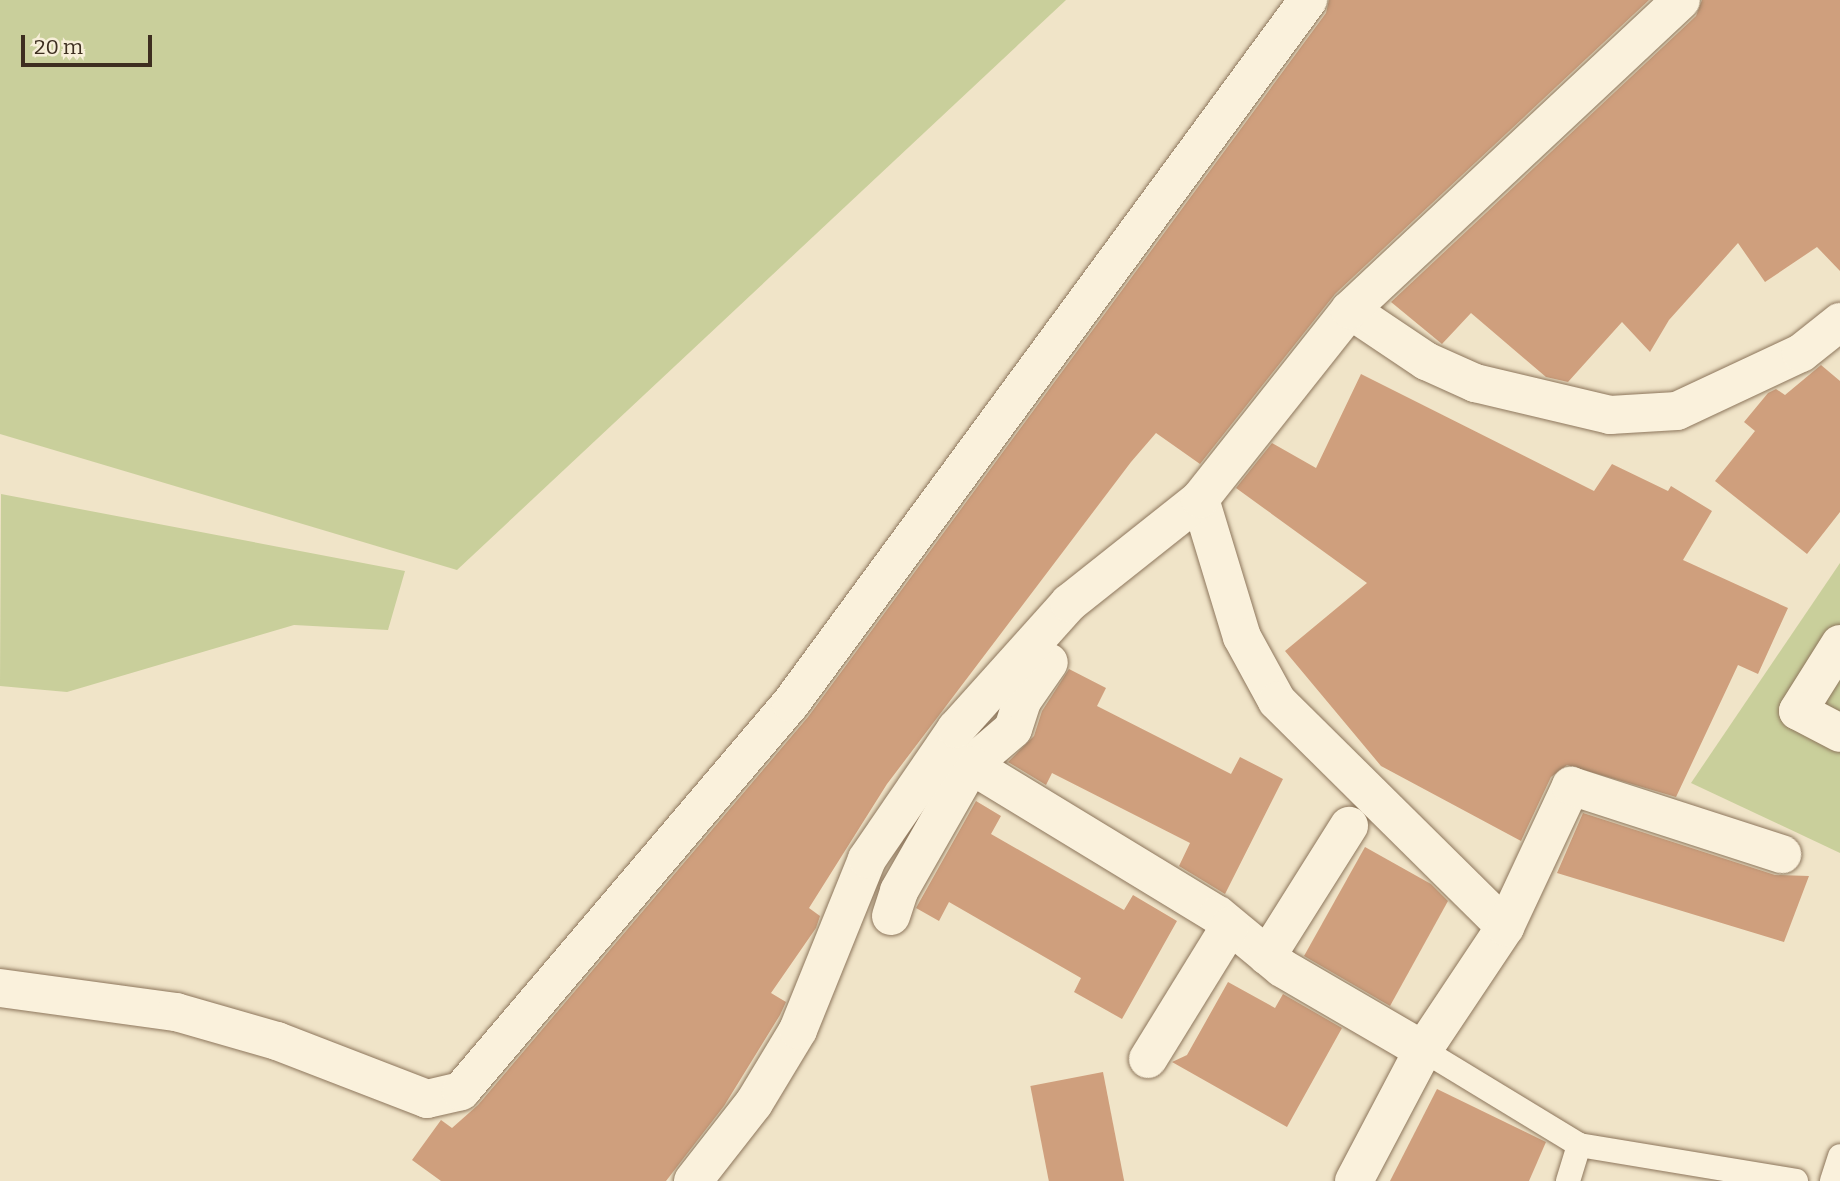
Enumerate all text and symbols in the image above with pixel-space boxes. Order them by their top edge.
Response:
scale bar [24,21,156,65]
text: 20 m [34,34,83,60]

